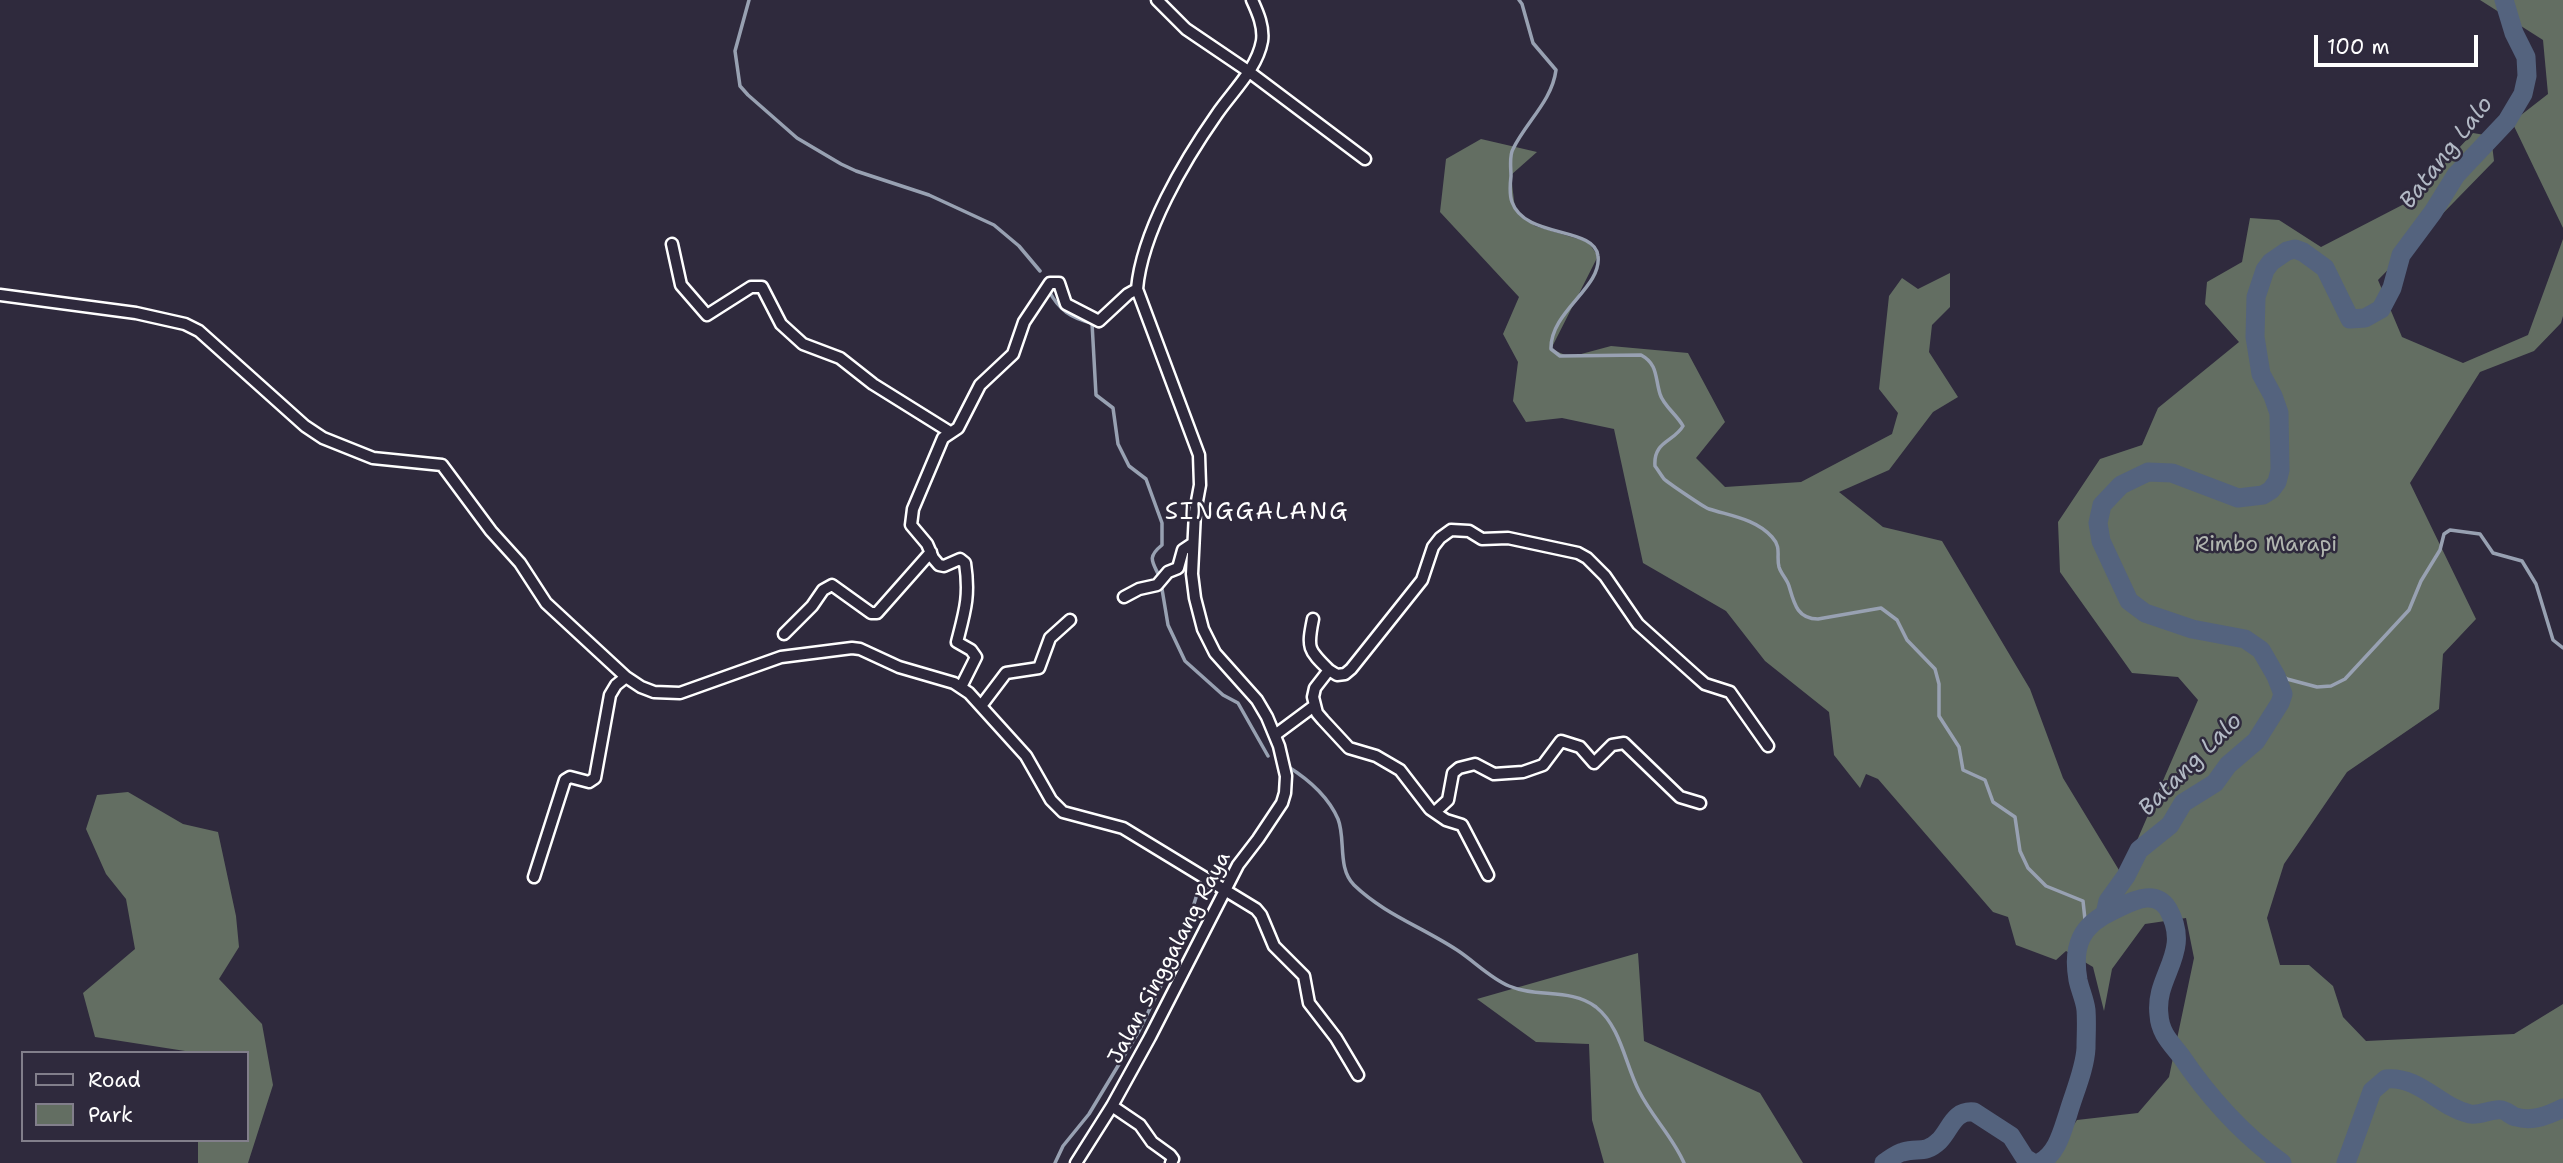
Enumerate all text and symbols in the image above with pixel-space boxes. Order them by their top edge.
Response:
scale bar [2318,21,2482,65]
text: 100 m [2327,33,2390,61]
water label: Batang Lalo [2395,91,2499,215]
district label: SINGGALANG [1166,499,1348,527]
park label: Rimbo Marapi [2195,533,2337,559]
water label: Batang Lalo [2134,708,2248,822]
street label: Jalan Singgalang Raya [1103,847,1237,1069]
legend [21,1051,248,1142]
text: Road [88,1066,141,1094]
text: Park [88,1101,133,1129]

